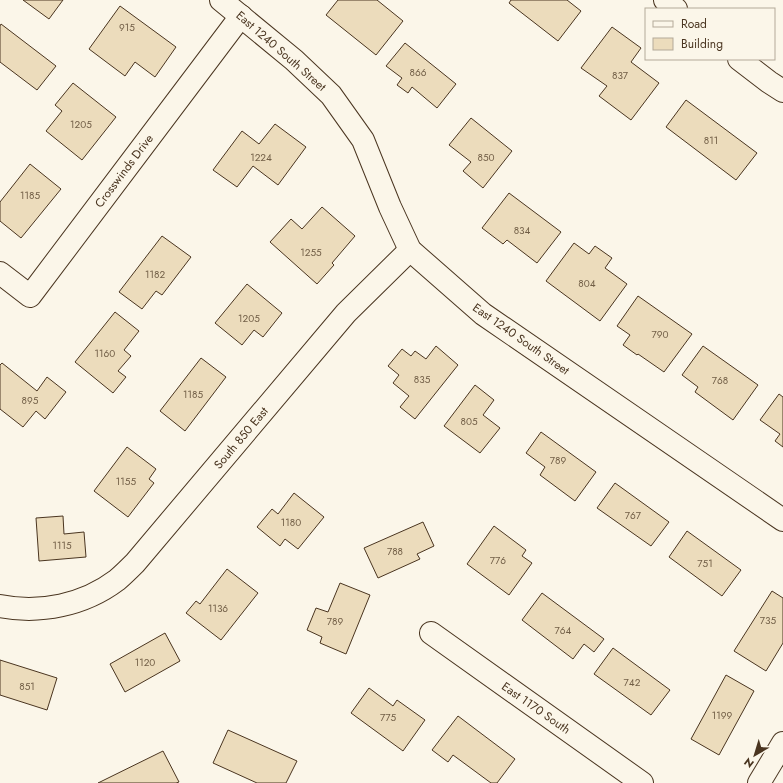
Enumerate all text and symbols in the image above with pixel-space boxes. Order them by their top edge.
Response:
street label: East 1240 South Street [232,7,330,95]
legend [645,8,775,60]
text: Road [681,15,707,33]
house number: 915 [119,20,135,35]
text: Building [681,35,723,53]
house number: 866 [410,65,427,80]
house number: 837 [612,68,629,83]
house number: 1205 [70,117,92,132]
street label: Crosswinds Drive [90,130,158,212]
house number: 811 [704,133,718,148]
house number: 1224 [250,150,272,165]
house number: 850 [477,150,495,165]
house number: 1185 [20,188,40,203]
house number: 834 [514,223,531,238]
house number: 1255 [300,245,322,260]
house number: 1182 [145,267,165,282]
house number: 804 [578,276,596,291]
street label: East 1240 South Street [469,299,573,379]
house number: 1205 [238,311,260,326]
house number: 790 [651,327,669,342]
house number: 1160 [95,346,115,361]
house number: 835 [414,372,431,387]
house number: 768 [712,373,728,388]
house number: 1185 [183,387,203,402]
house number: 895 [22,393,39,408]
street label: South 850 East [210,403,273,473]
house number: 805 [460,414,478,429]
house number: 789 [550,453,566,468]
house number: 1155 [116,474,136,489]
house number: 767 [625,508,642,523]
house number: 1180 [281,515,301,530]
house number: 1115 [52,538,72,553]
house number: 788 [387,544,403,559]
house number: 776 [490,553,506,568]
house number: 751 [697,556,713,571]
house number: 1136 [208,601,228,616]
house number: 735 [760,613,777,628]
house number: 789 [327,614,343,629]
house number: 764 [555,623,572,638]
house number: 1120 [135,655,155,670]
house number: 742 [624,675,641,690]
street label: East 1170 South [498,678,574,738]
house number: 851 [19,679,35,694]
house number: 1199 [712,708,732,723]
house number: 775 [380,710,396,725]
north arrow [735,735,775,775]
text: N [740,754,757,772]

